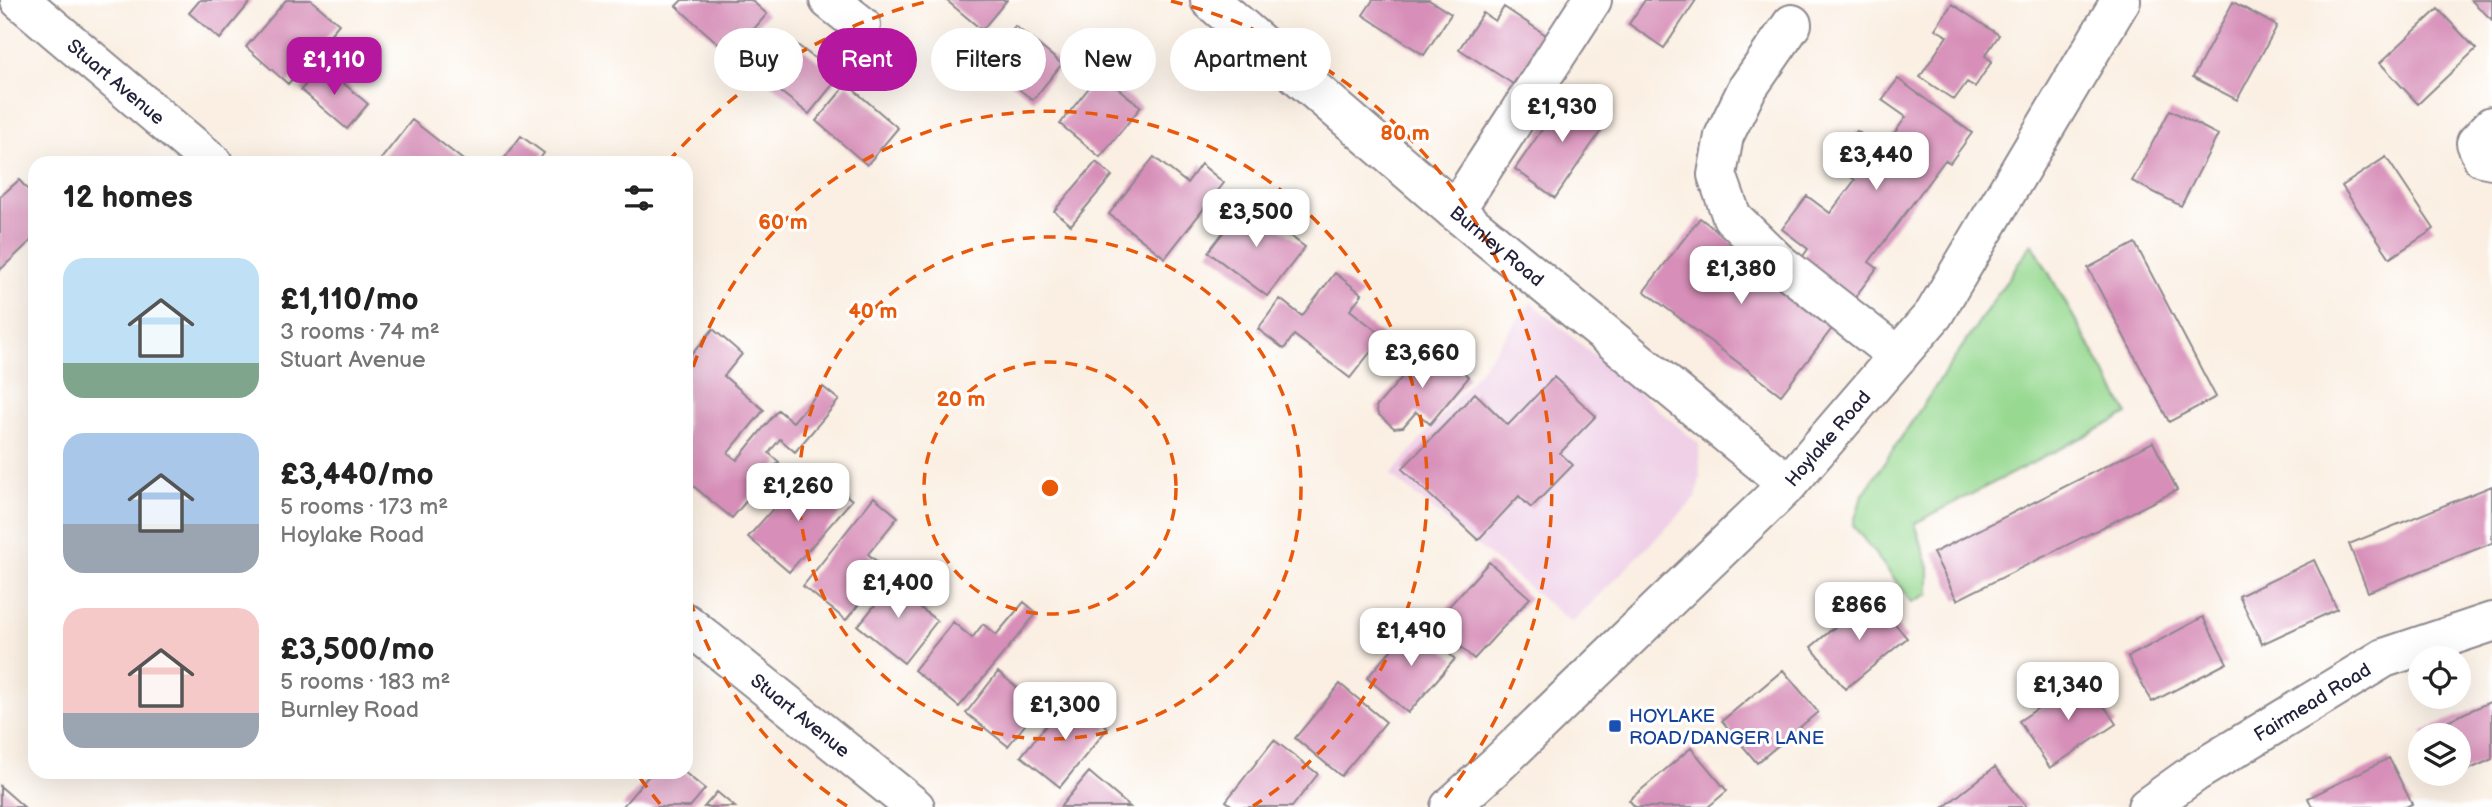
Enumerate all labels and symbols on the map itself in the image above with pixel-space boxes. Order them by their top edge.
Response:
street label: Stuart Avenue [62,35,169,130]
pin: £1,110 [277,38,391,97]
pin: £1,930 [1505,85,1619,144]
text: 80 m [1380,121,1430,146]
pin: £3,440 [1819,132,1933,192]
pin: £3,500 [1199,190,1313,249]
street label: Burnley Road [1445,202,1548,292]
text: 60 m [758,210,808,235]
pin: £1,380 [1684,246,1798,306]
text: 40 m [848,299,898,324]
pin: £3,660 [1365,330,1479,390]
street label: Hoylake Road [1781,386,1876,492]
text: 20 m [937,387,985,412]
pin: £1,260 [741,463,855,523]
centre of rings [1038,476,1062,500]
pin: £1,400 [841,560,955,620]
pin: £866 [1818,582,1900,642]
pin: £1,490 [1354,608,1468,668]
street label: Fairmead Road [2250,659,2376,747]
pin: £1,340 [2011,662,2125,722]
street label: Stuart Avenue [745,670,854,763]
pin: £1,300 [1008,682,1122,742]
place label: HOYLAKE ROAD/DANGER LANE [1629,705,1824,750]
marker: HOYLAKE ROAD/DANGER LANE [1607,718,1623,734]

